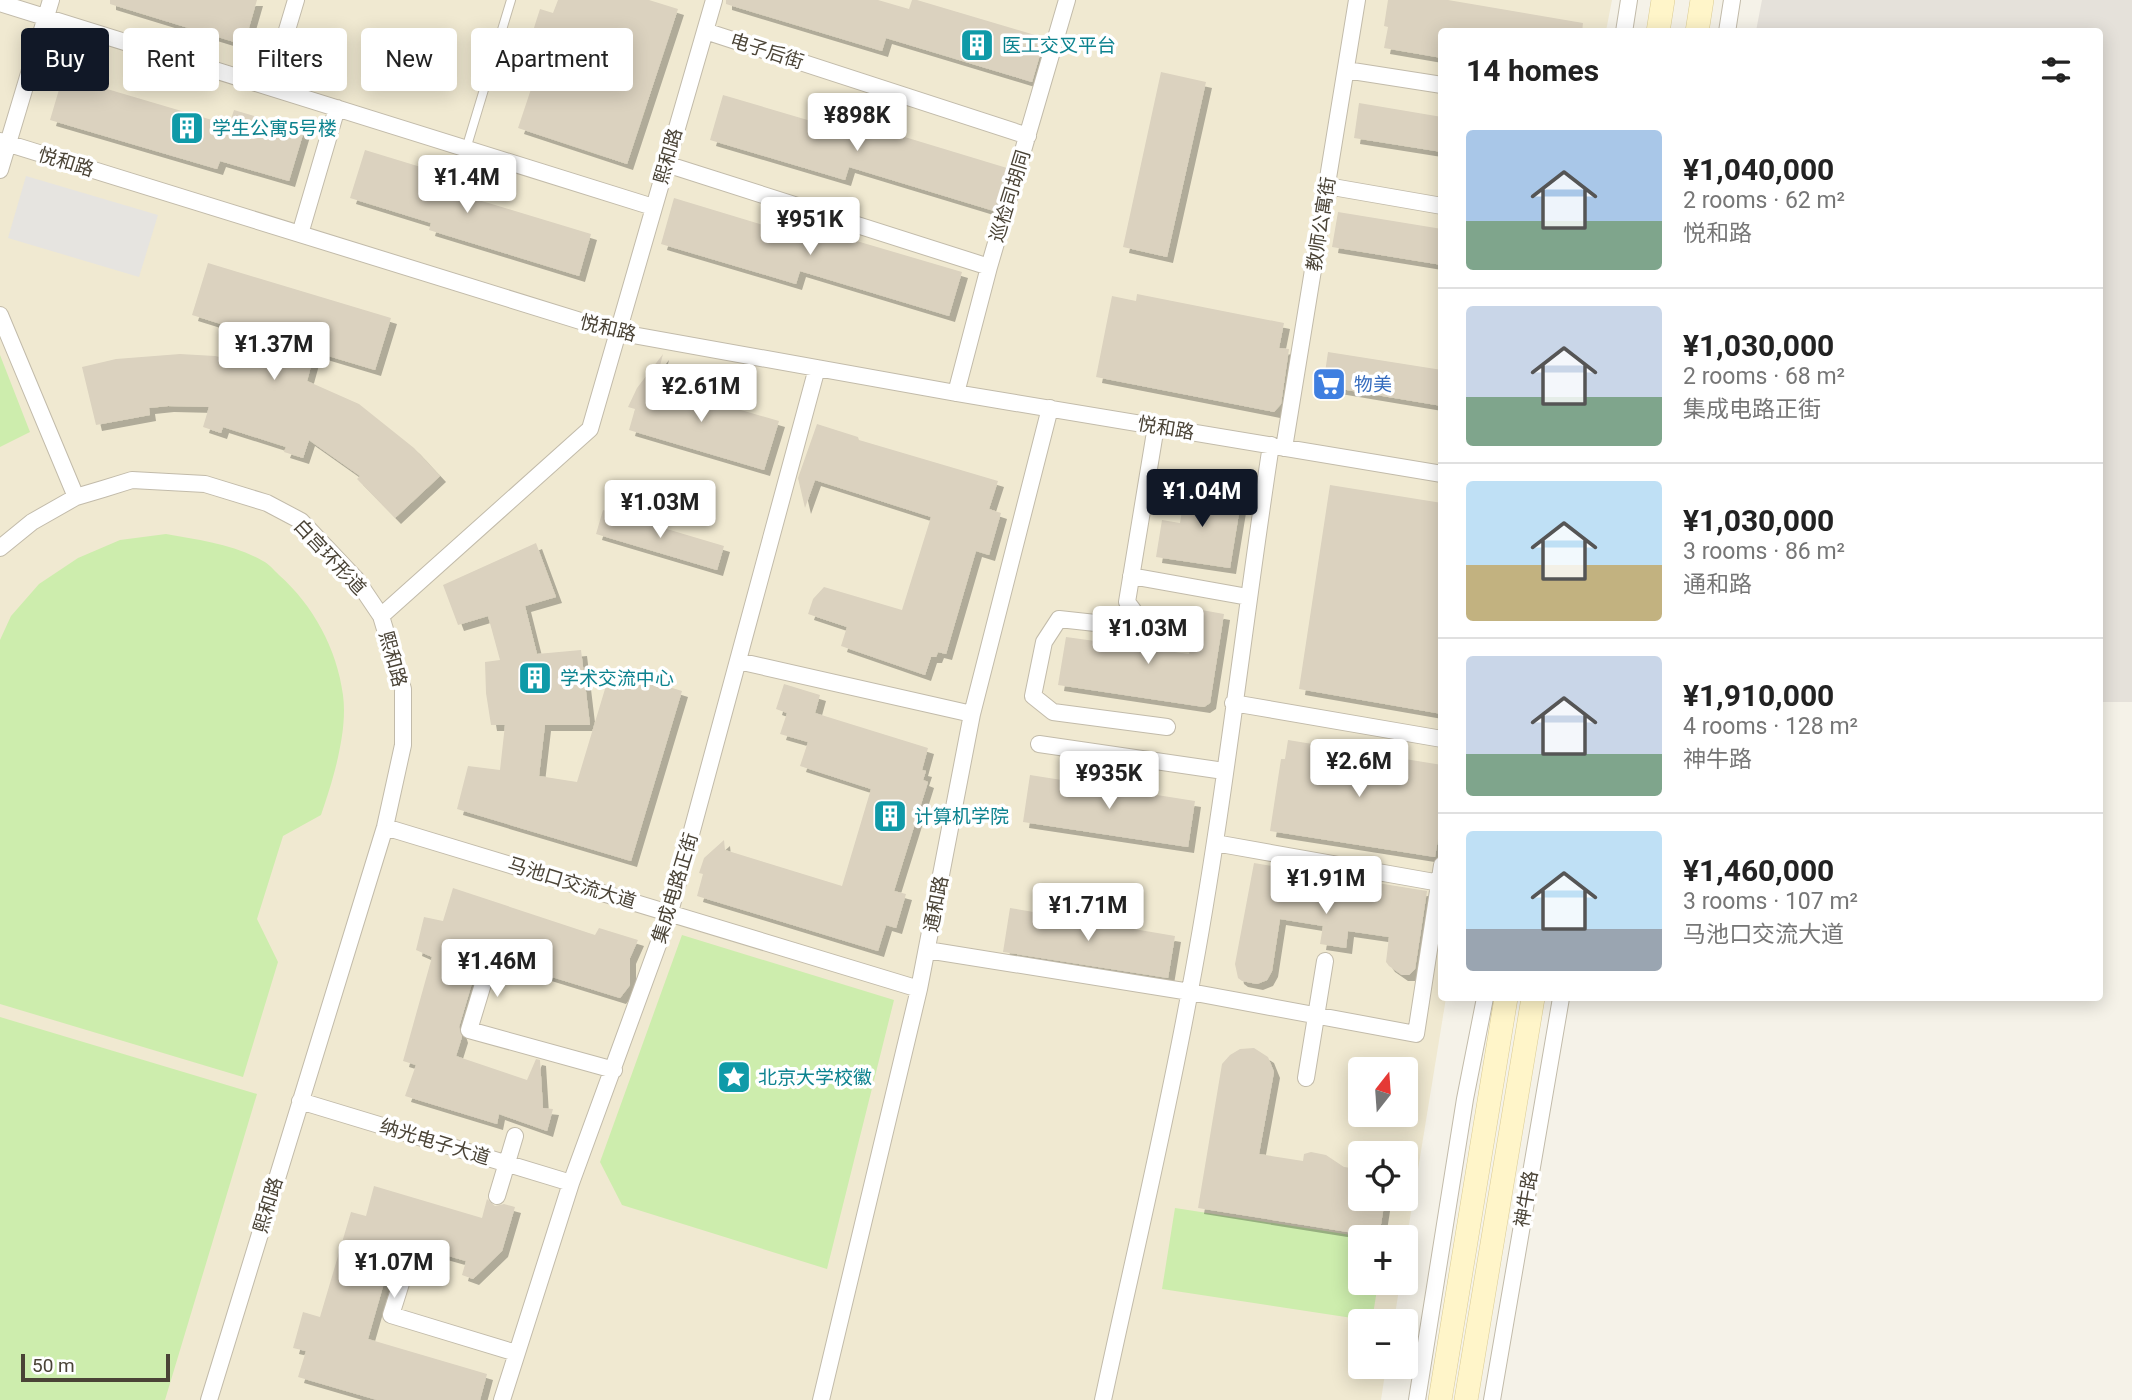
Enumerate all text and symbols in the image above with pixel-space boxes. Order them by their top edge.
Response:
building icon: 医工交叉平台 [958,26,996,64]
chip: Buy [21,28,109,91]
chip: Rent [123,28,219,91]
chip: Filters [233,28,347,91]
chip: New [361,28,457,91]
chip: Apartment [471,28,633,91]
street label: 电子后街 [727,28,807,74]
place label: 医工交叉平台 [1002,34,1116,57]
icon: filters [2037,51,2075,89]
text: 14 homes [1466,53,1599,88]
pin: ¥898K [808,94,906,153]
text: ¥898K [824,102,890,129]
building icon: 学生公寓5号楼 [168,109,206,147]
place label: 学生公寓5号楼 [212,117,337,140]
street label: 熙和路 [649,125,687,187]
street label: 悦和路 [35,143,97,181]
street label: 巡检司胡同 [985,147,1035,245]
text: ¥1,040,000 [1683,152,1834,187]
pin: ¥1.4M [418,156,516,215]
icon: home [1522,158,1606,242]
text: ¥1.4M [434,164,500,191]
street label: 教师公寓街 [1302,175,1340,273]
text: 2 rooms · 62 m² [1683,187,1845,214]
pin: ¥951K [761,198,859,257]
text: ¥951K [777,206,843,233]
text: 悦和路 [1683,220,1752,247]
street label: 悦和路 [578,310,638,346]
pin: ¥1.37M [217,322,331,382]
text: ¥1,030,000 [1683,328,1834,363]
text: ¥1.37M [235,331,313,358]
icon: home [1522,334,1606,418]
text: 2 rooms · 68 m² [1683,363,1845,390]
pin: ¥2.61M [644,364,758,424]
supermarket icon: 物美 [1310,365,1348,403]
text: ¥2.61M [662,373,740,400]
place label: 物美 [1354,373,1392,396]
text: 集成电路正街 [1683,396,1821,423]
street label: 悦和路 [1136,412,1196,444]
pin: ¥1.04M [1145,470,1259,529]
text: ¥1.04M [1163,478,1241,505]
pin: ¥1.03M [603,480,717,540]
text: ¥1.03M [621,489,699,516]
text: ¥1,030,000 [1683,503,1834,538]
icon: home [1522,509,1606,593]
street label: 白宫环形道 [289,514,371,600]
text: 3 rooms · 86 m² [1683,538,1845,565]
text: 通和路 [1683,571,1752,598]
pin: ¥1.03M [1091,606,1205,666]
text: ¥1.03M [1109,615,1187,642]
street label: 熙和路 [375,628,411,690]
building icon: 学术交流中心 [516,659,554,697]
place label: 学术交流中心 [560,667,674,690]
text: ¥1,910,000 [1683,678,1834,713]
icon: home [1522,684,1606,768]
text: 4 rooms · 128 m² [1683,713,1858,740]
pin: ¥2.6M [1310,740,1408,799]
text: 神牛路 [1683,746,1752,773]
text: ¥2.6M [1326,748,1392,775]
pin: ¥935K [1060,752,1158,811]
text: ¥935K [1076,760,1142,787]
building icon: 计算机学院 [871,797,909,835]
place label: 计算机学院 [914,805,1009,828]
street label: 集成电路正街 [647,830,703,946]
street label: 马池口交流大道 [505,853,639,913]
text: ¥1,460,000 [1683,853,1834,888]
pin: ¥1.91M [1269,856,1383,916]
icon: home [1522,859,1606,943]
text: ¥1.91M [1287,865,1365,892]
street label: 通和路 [919,874,953,934]
pin: ¥1.71M [1031,884,1145,943]
text: 3 rooms · 107 m² [1683,888,1858,915]
text: ¥1.71M [1049,892,1127,919]
text: 马池口交流大道 [1683,921,1844,948]
pin: ¥1.46M [440,940,554,999]
text: ¥1.46M [458,948,536,975]
north arrow [1348,1057,1418,1127]
map controls [1348,1057,1418,1379]
place icon: 北京大学校徽 [715,1058,753,1096]
place label: 北京大学校徽 [758,1066,872,1089]
street label: 纳光电子大道 [377,1114,493,1170]
button: locate [1348,1141,1418,1211]
street label: 神牛路 [1510,1169,1542,1229]
street label: 熙和路 [249,1174,287,1236]
button: + [1348,1225,1418,1295]
pin: ¥1.07M [337,1240,451,1300]
text: ¥1.07M [355,1249,433,1276]
button: − [1348,1309,1418,1379]
scale bar [21,1351,170,1383]
text: 50 m [32,1354,75,1377]

